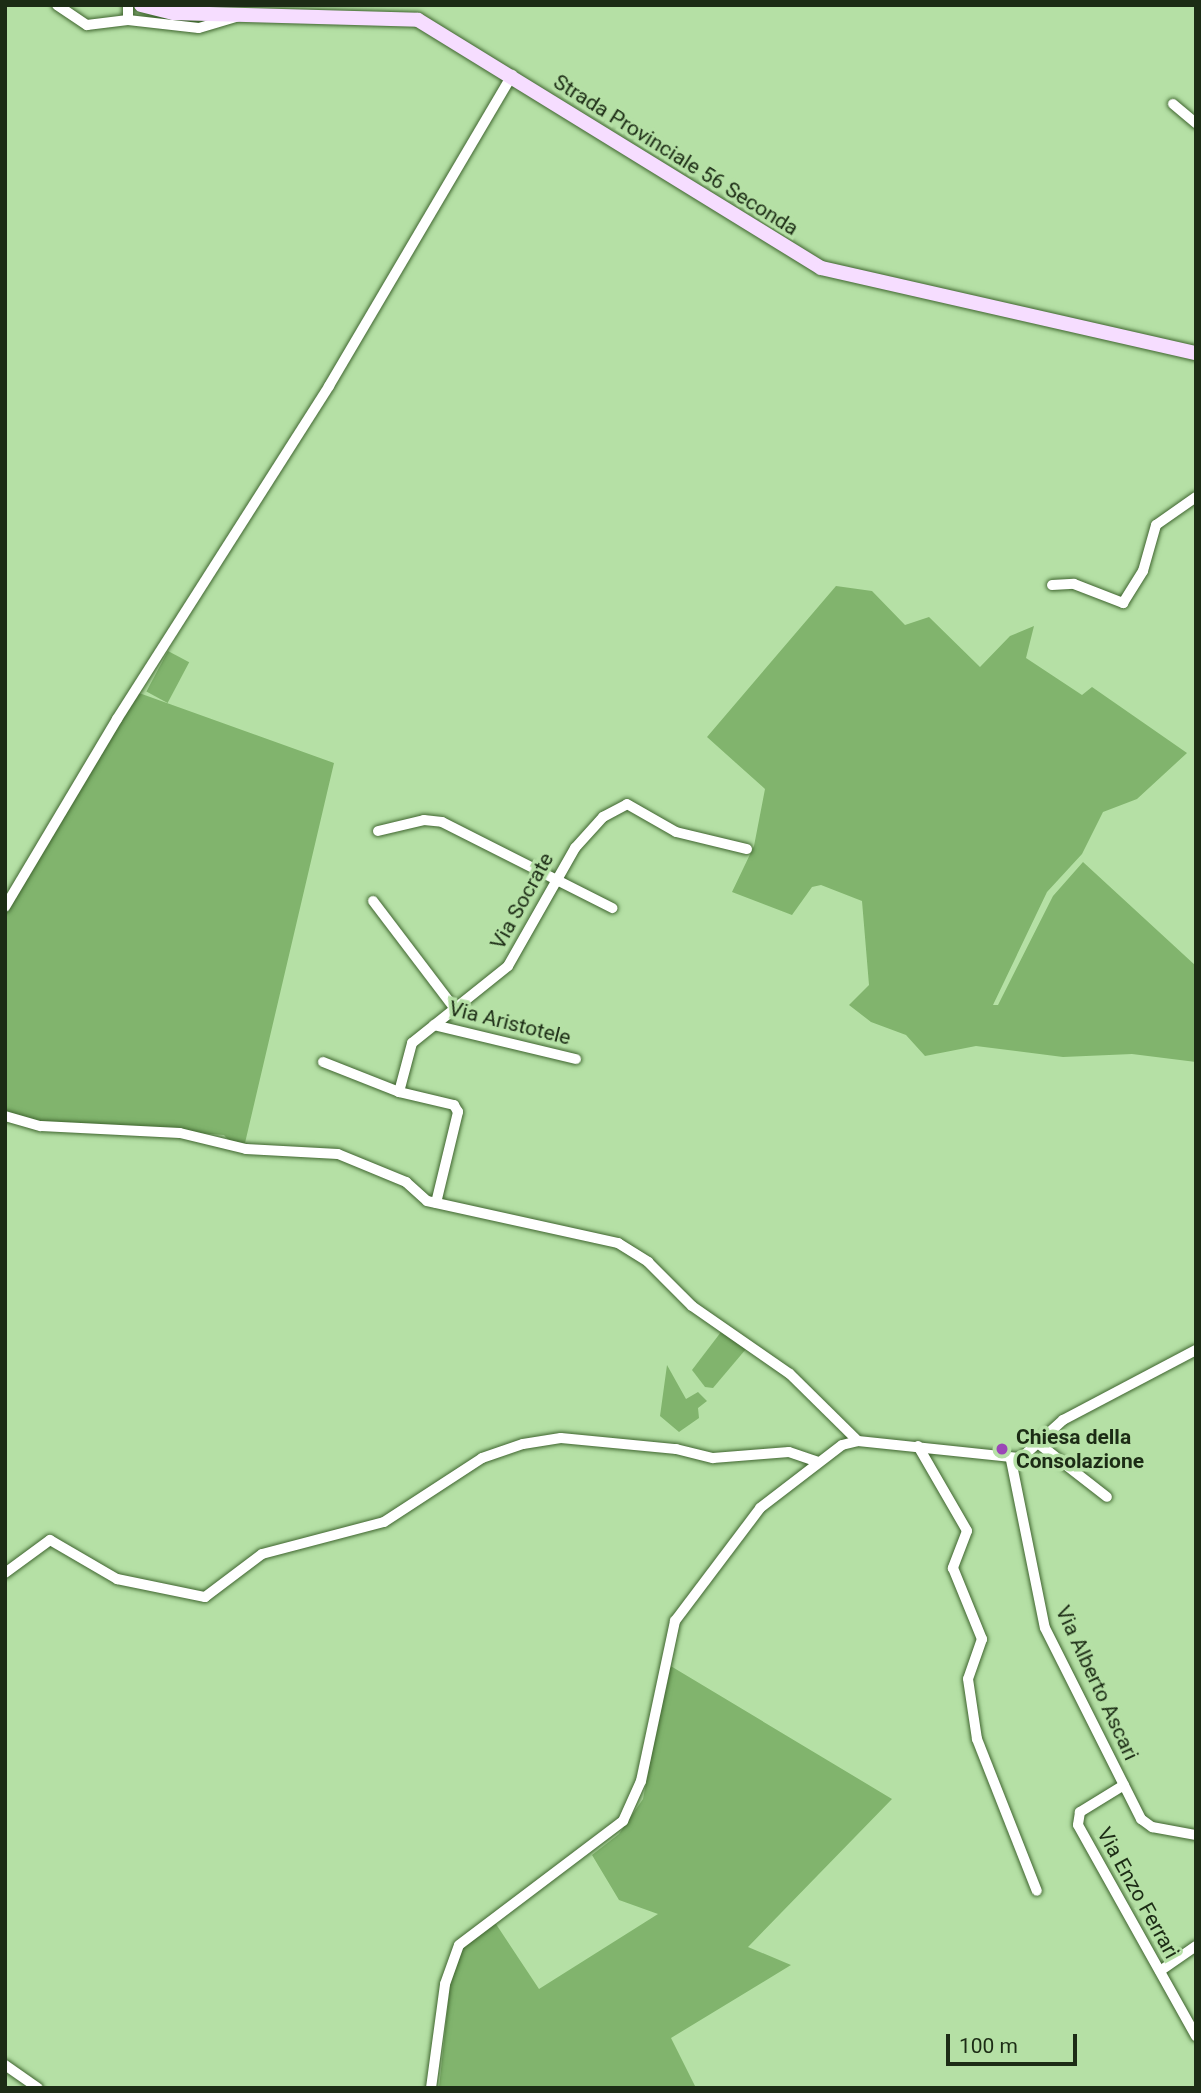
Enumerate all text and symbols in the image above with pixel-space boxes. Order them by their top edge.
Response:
street label: Strada Provinciale 56 Seconda [549,69,803,241]
street label: Via Socrate [485,848,559,954]
street label: Via Aristotele [446,996,574,1050]
place label: Chiesa della Consolazione [1016,1424,1144,1474]
marker: Chiesa della Consolazione [994,1441,1010,1457]
street label: Via Alberto Ascari [1050,1602,1144,1764]
street label: Via Enzo Ferrari [1092,1823,1184,1963]
scale bar [949,2020,1080,2064]
text: 100 m [959,2034,1018,2058]

